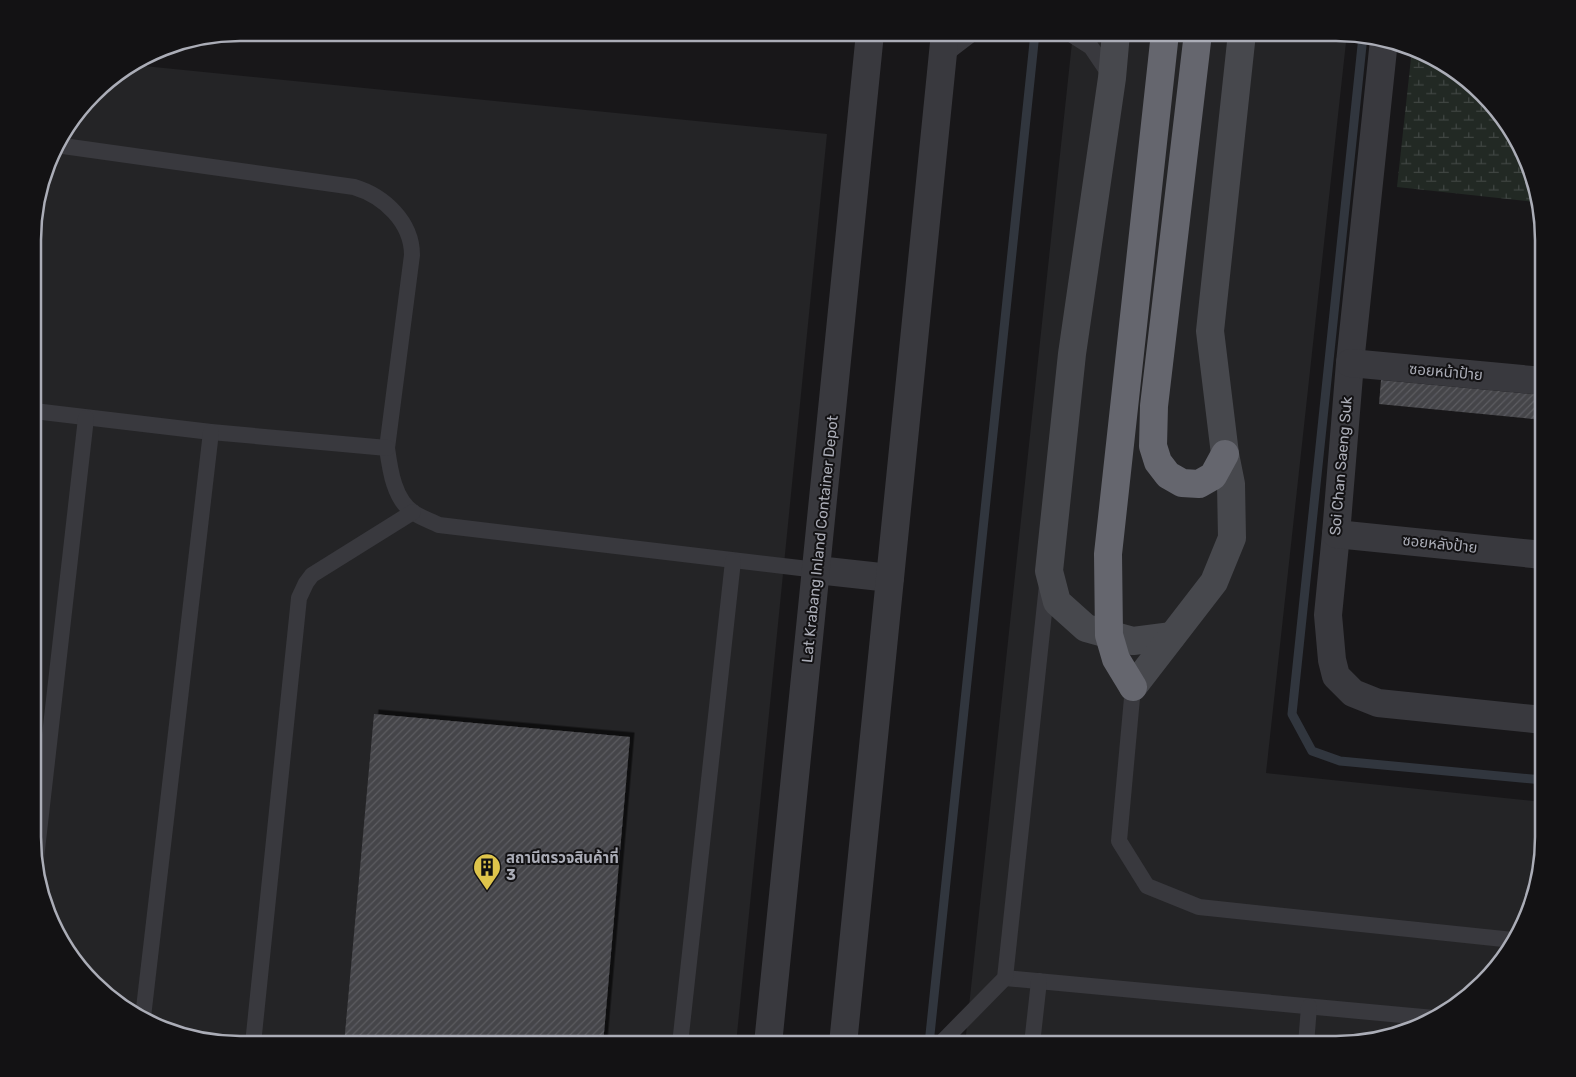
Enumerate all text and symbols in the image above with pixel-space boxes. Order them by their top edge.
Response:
street label: ซอยหน้าป้าย [1408,360,1484,384]
street label: Soi Chan Saeng Suk [1326,396,1356,536]
street label: Lat Krabang Inland Container Depot [798,414,842,664]
street label: ซอยหลังป้าย [1402,531,1478,557]
place label: สถานีตรวจสินค้าที่ 3 [506,847,619,884]
building icon: สถานีตรวจสินค้าที่ 3 [472,852,502,891]

